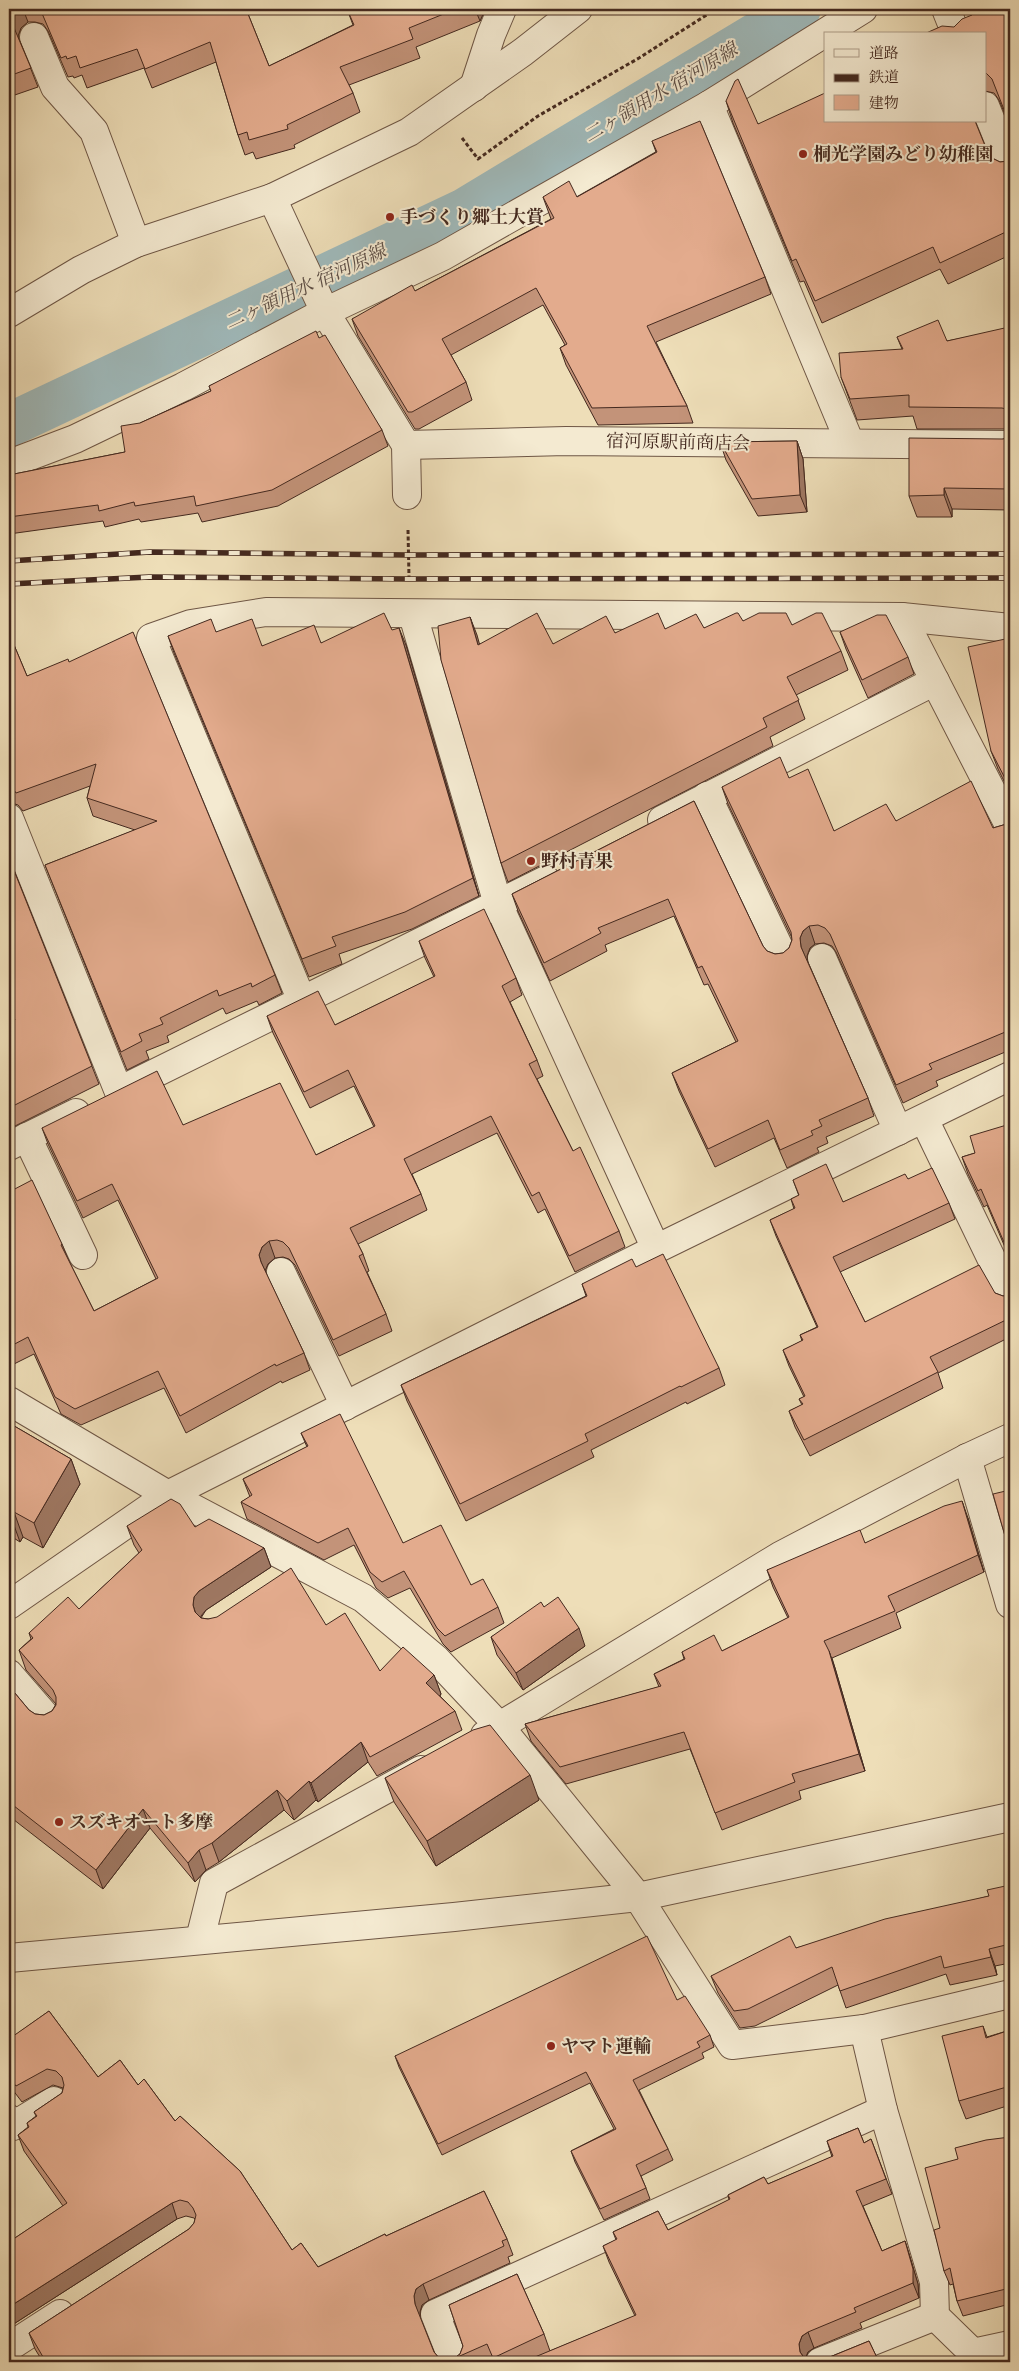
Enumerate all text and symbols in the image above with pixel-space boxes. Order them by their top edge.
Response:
legend [824,32,986,122]
water label: 二ヶ領用水 宿河原線 [580,37,743,148]
text: 道路 [869,44,899,63]
text: 鉄道 [869,68,899,87]
text: 建物 [869,94,899,113]
place label: 桐光学園みどり幼稚園 [813,144,993,166]
marker: 桐光学園みどり幼稚園 [797,148,809,160]
place label: 手づくり郷土大賞 [400,207,544,229]
marker: 手づくり郷土大賞 [384,211,396,223]
water label: 二ヶ領用水 宿河原線 [221,239,392,335]
street label: 宿河原駅前商店会 [606,431,750,455]
place label: 野村青果 [541,851,613,873]
marker: 野村青果 [525,855,537,867]
place label: スズキオート多摩 [69,1812,213,1834]
marker: スズキオート多摩 [53,1816,65,1828]
place label: ヤマト運輸 [561,2036,651,2058]
marker: ヤマト運輸 [545,2040,557,2052]

